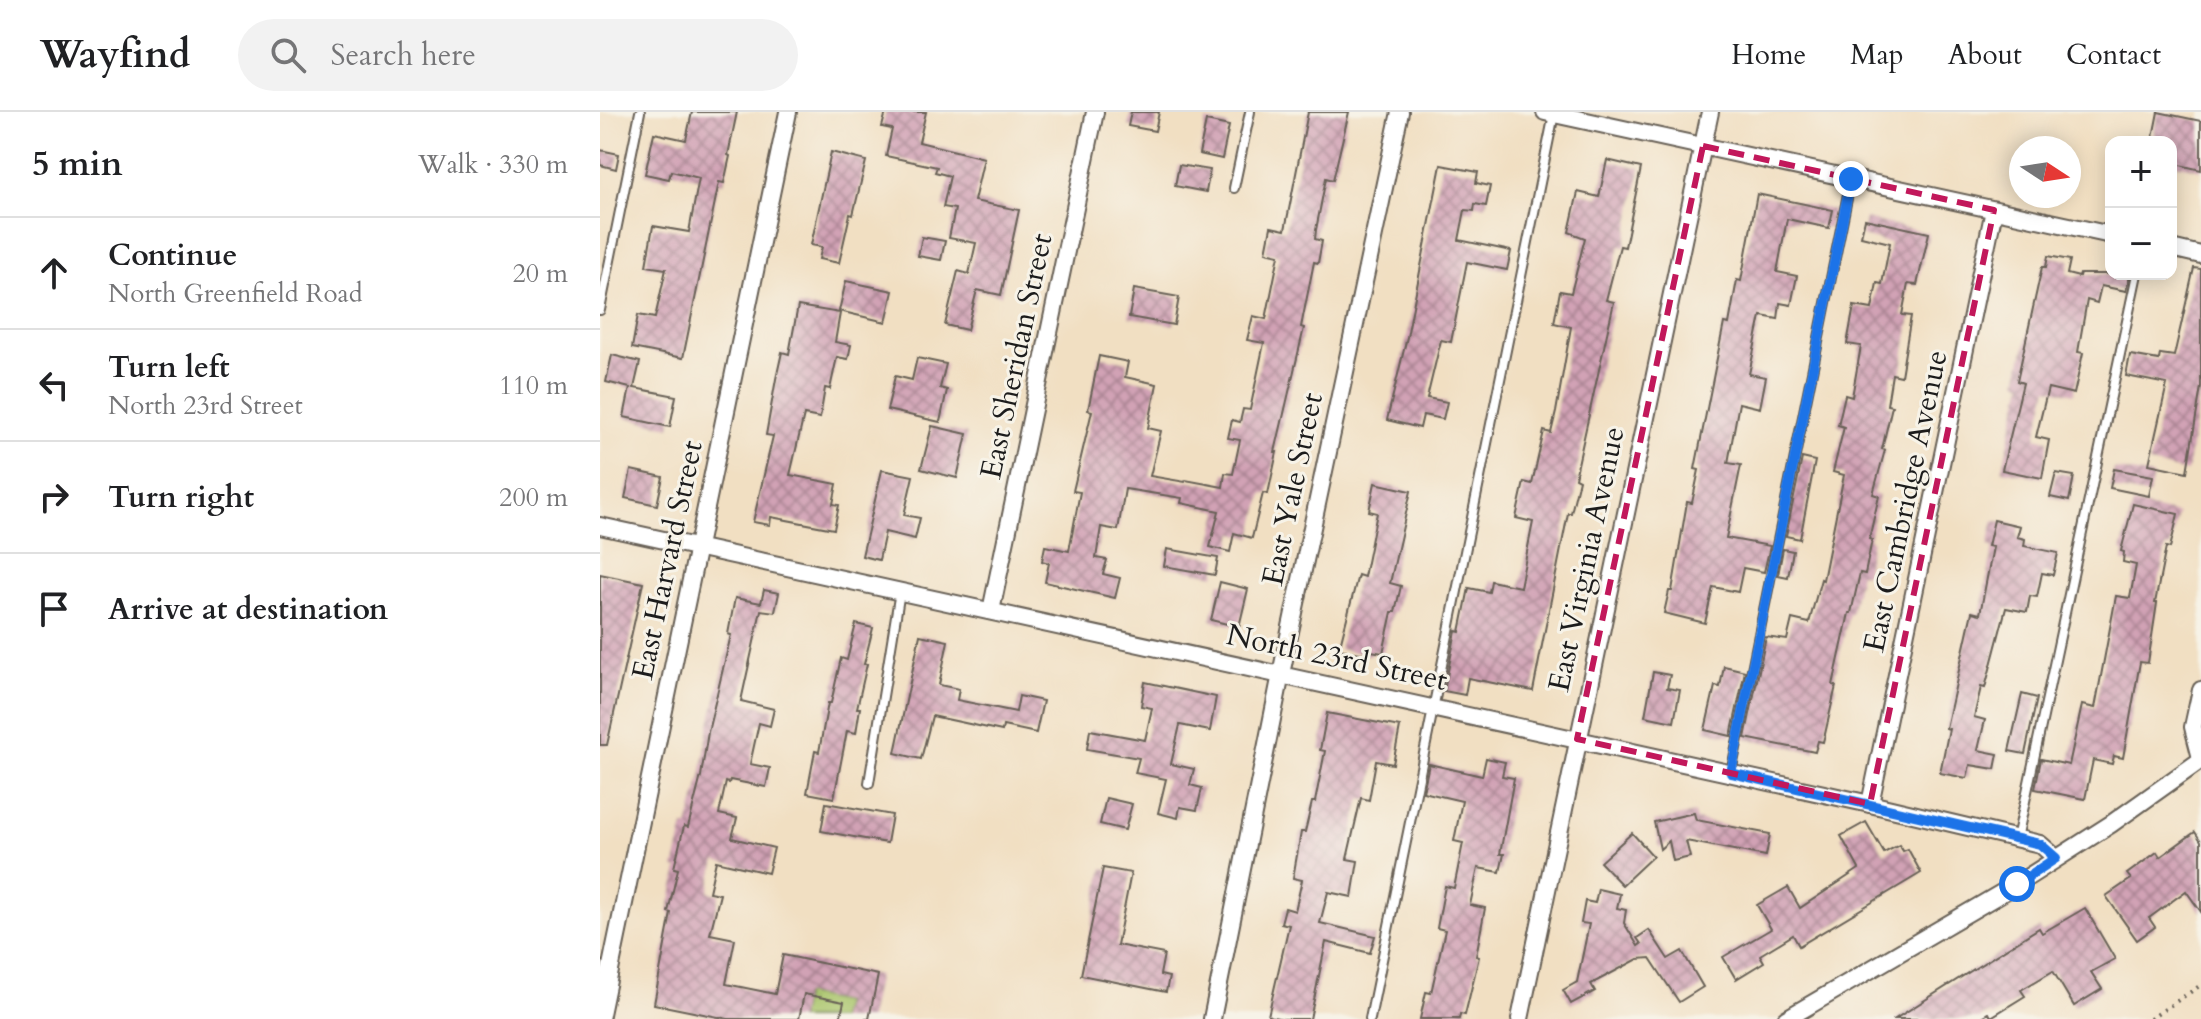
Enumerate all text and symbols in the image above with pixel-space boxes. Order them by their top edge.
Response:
search box [238,19,798,91]
text: Wayfind [40,29,190,81]
icon: search [266,33,310,77]
text: Search here [330,35,476,76]
text: Home [1731,36,1806,74]
text: Map [1850,36,1904,74]
text: About [1948,36,2022,74]
text: Contact [2066,36,2161,74]
north arrow [2009,136,2081,208]
map controls [2105,136,2177,280]
button: + [2105,136,2177,208]
text: 5 min [32,141,123,187]
text: Walk · 330 m [418,147,568,182]
route end [1833,161,1869,197]
button: − [2105,208,2177,280]
street label: East Sheridan Street [970,229,1063,483]
text: Continue [108,235,237,276]
icon: ahead [32,251,76,295]
text: 20 m [512,256,568,291]
text: North Greenfield Road [108,276,363,311]
street label: East Cambridge Avenue [1853,346,1958,656]
text: Turn left [108,347,230,388]
icon: left [32,363,76,407]
text: 110 m [499,368,568,403]
text: North 23rd Street [108,388,303,423]
street label: East Yale Street [1252,389,1333,589]
street label: East Virginia Avenue [1538,423,1635,695]
street label: East Harvard Street [622,436,713,683]
icon: right [32,475,76,519]
text: Turn right [108,477,254,518]
text: 200 m [499,480,568,515]
icon: arrive [32,587,76,631]
text: Arrive at destination [108,589,388,630]
street label: North 23rd Street [1223,614,1452,701]
route start [1999,866,2035,902]

